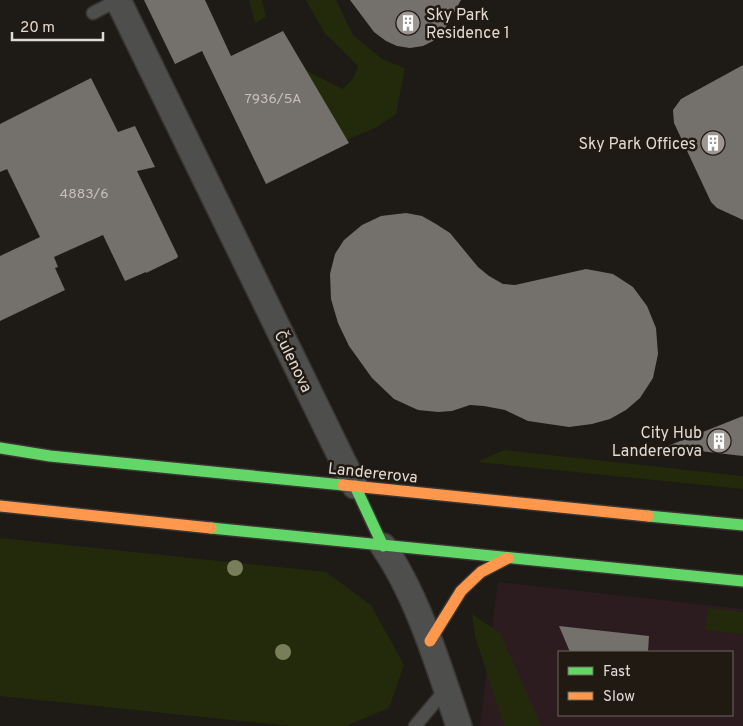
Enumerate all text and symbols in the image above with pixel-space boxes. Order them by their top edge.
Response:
place label: Sky Park Residence 1 [426,6,510,44]
scale bar [12,10,104,42]
building icon: Sky Park Residence 1 [395,10,421,36]
text: 20 m [20,19,55,38]
house number: 7936/5A [244,91,302,108]
building icon: Sky Park Offices [700,130,726,156]
place label: Sky Park Offices [579,135,696,155]
house number: 4883/6 [59,186,109,203]
street label: Čulenova [269,327,318,396]
place label: City Hub Landererova [612,424,702,462]
building icon: City Hub Landererova [706,428,732,454]
street label: Landererova [327,459,419,489]
legend [558,651,733,716]
text: Fast [603,663,631,682]
text: Slow [603,688,635,707]

